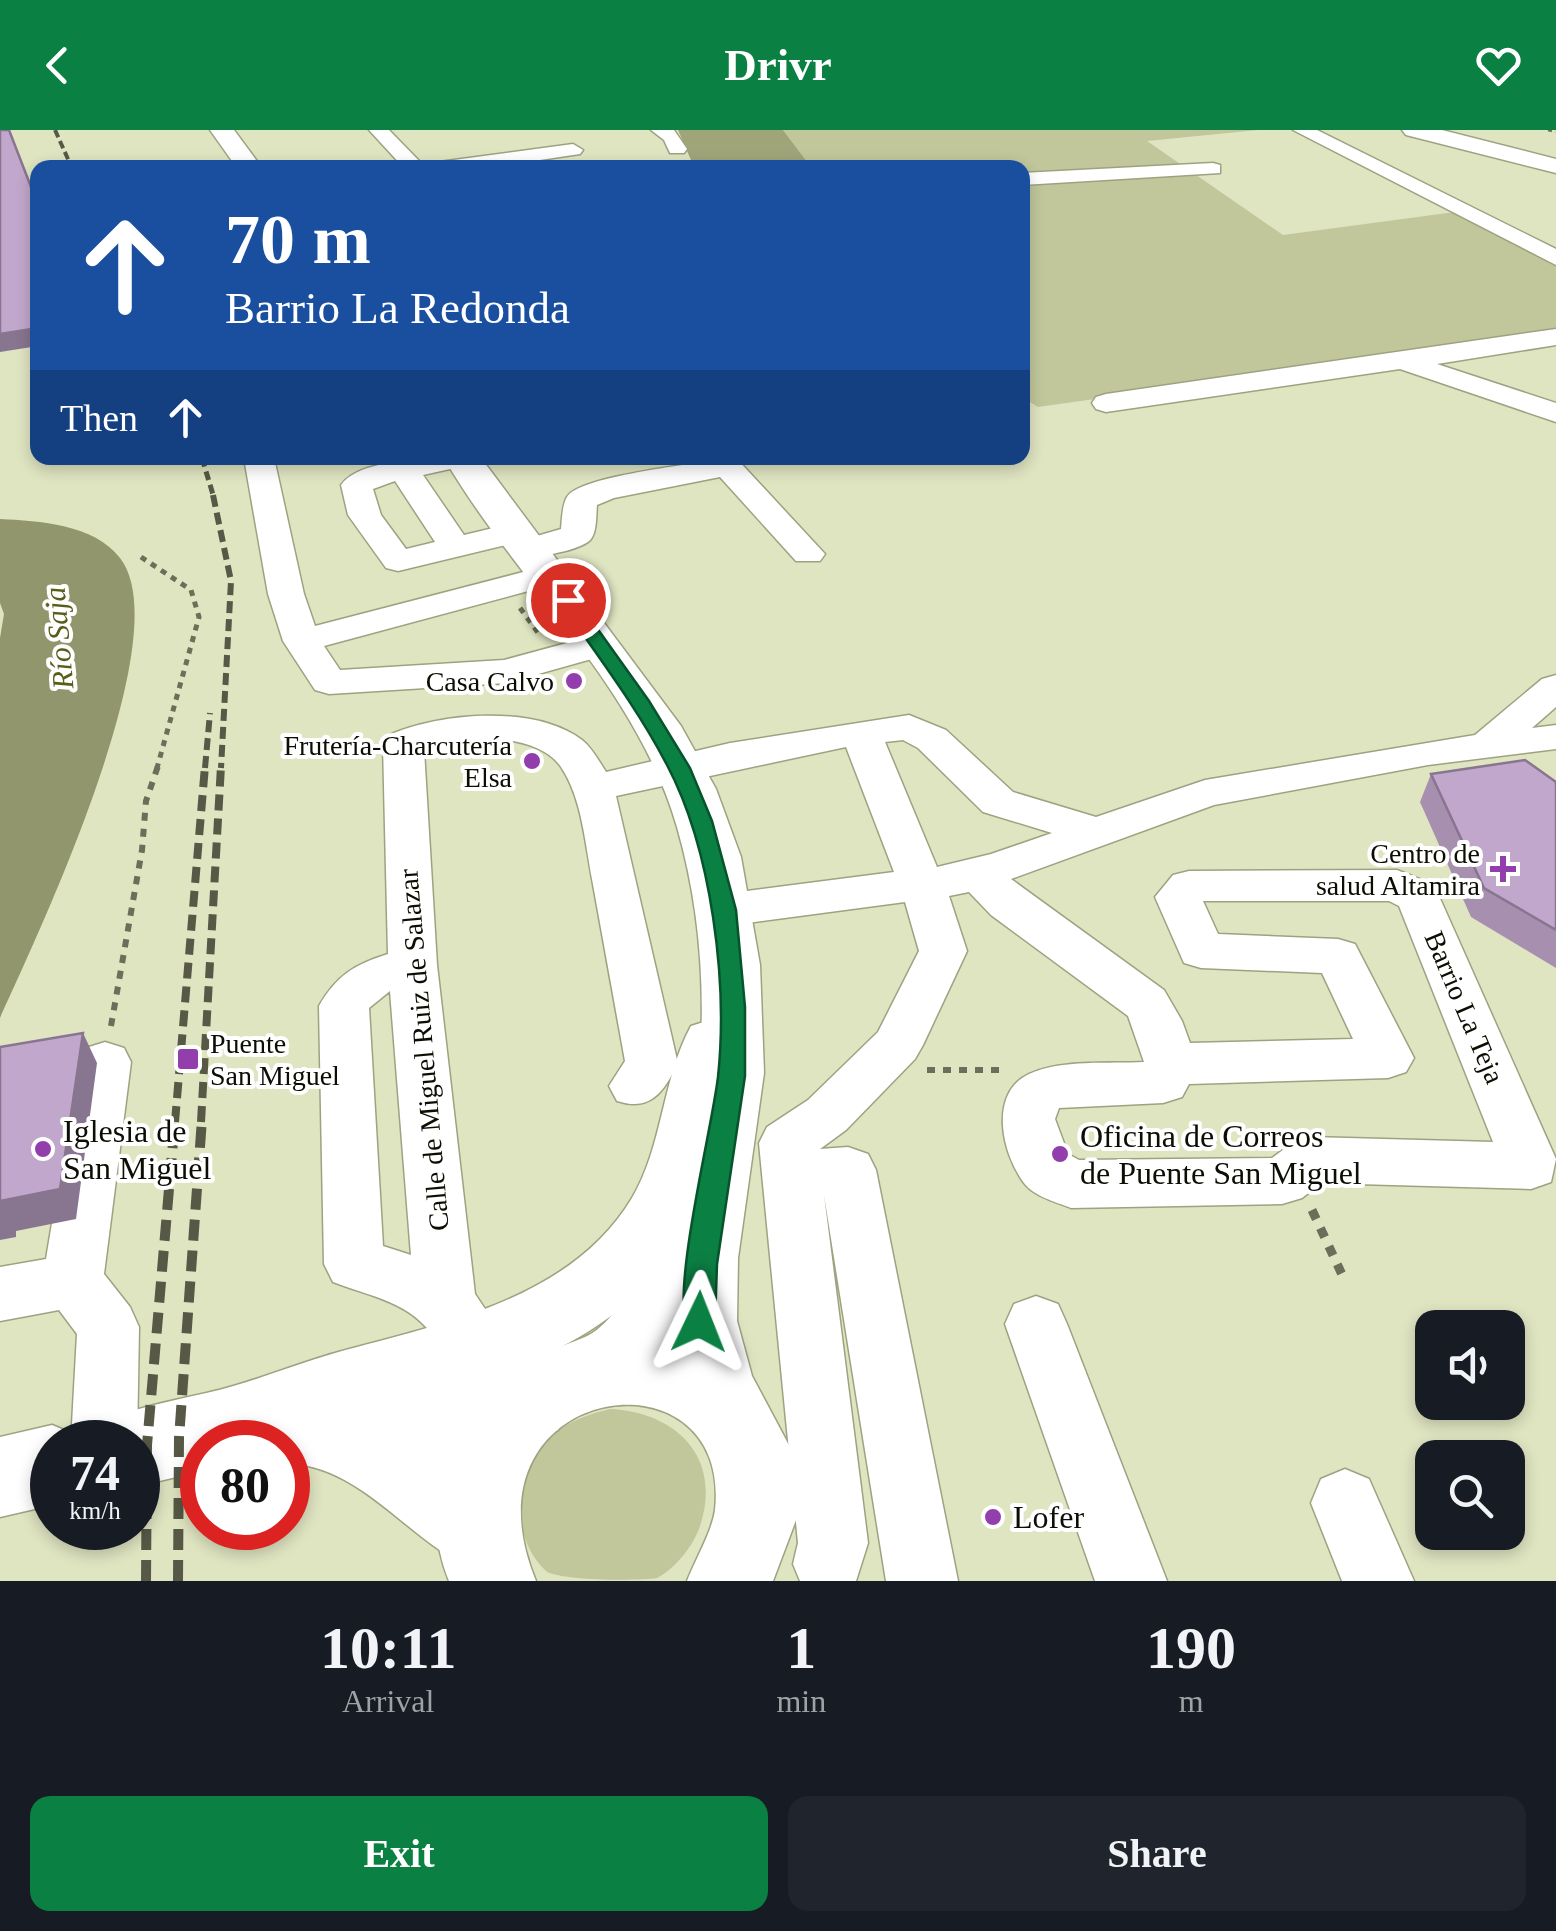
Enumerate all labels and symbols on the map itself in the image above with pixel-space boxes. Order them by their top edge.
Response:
pin [526,558,611,643]
water label: Río Saja [38,586,79,692]
place label: Casa Calvo [426,666,554,697]
marker: Casa Calvo [563,670,585,692]
place label: Frutería-Charcutería Elsa [283,730,513,793]
marker: Frutería-Charcutería Elsa [521,750,543,772]
place label: Centro de salud Altamira [1316,838,1481,901]
marker: Centro de salud Altamira [1490,856,1516,882]
street label: Calle de Miguel Ruiz de Salazar [392,867,455,1232]
street label: Barrio La Teja [1419,926,1511,1088]
place label: Puente San Miguel [210,1028,340,1091]
marker: Puente San Miguel [175,1046,201,1072]
place label: Iglesia de San Miguel [63,1113,212,1186]
place label: Oficina de Correos de Puente San Miguel [1080,1118,1362,1191]
marker: Iglesia de San Miguel [32,1138,54,1160]
marker: Oficina de Correos de Puente San Miguel [1049,1143,1071,1165]
position arrow [647,1270,751,1374]
speed limit sign: 80 [180,1420,310,1550]
place label: Lofer [1013,1499,1084,1535]
marker: Lofer [982,1506,1004,1528]

